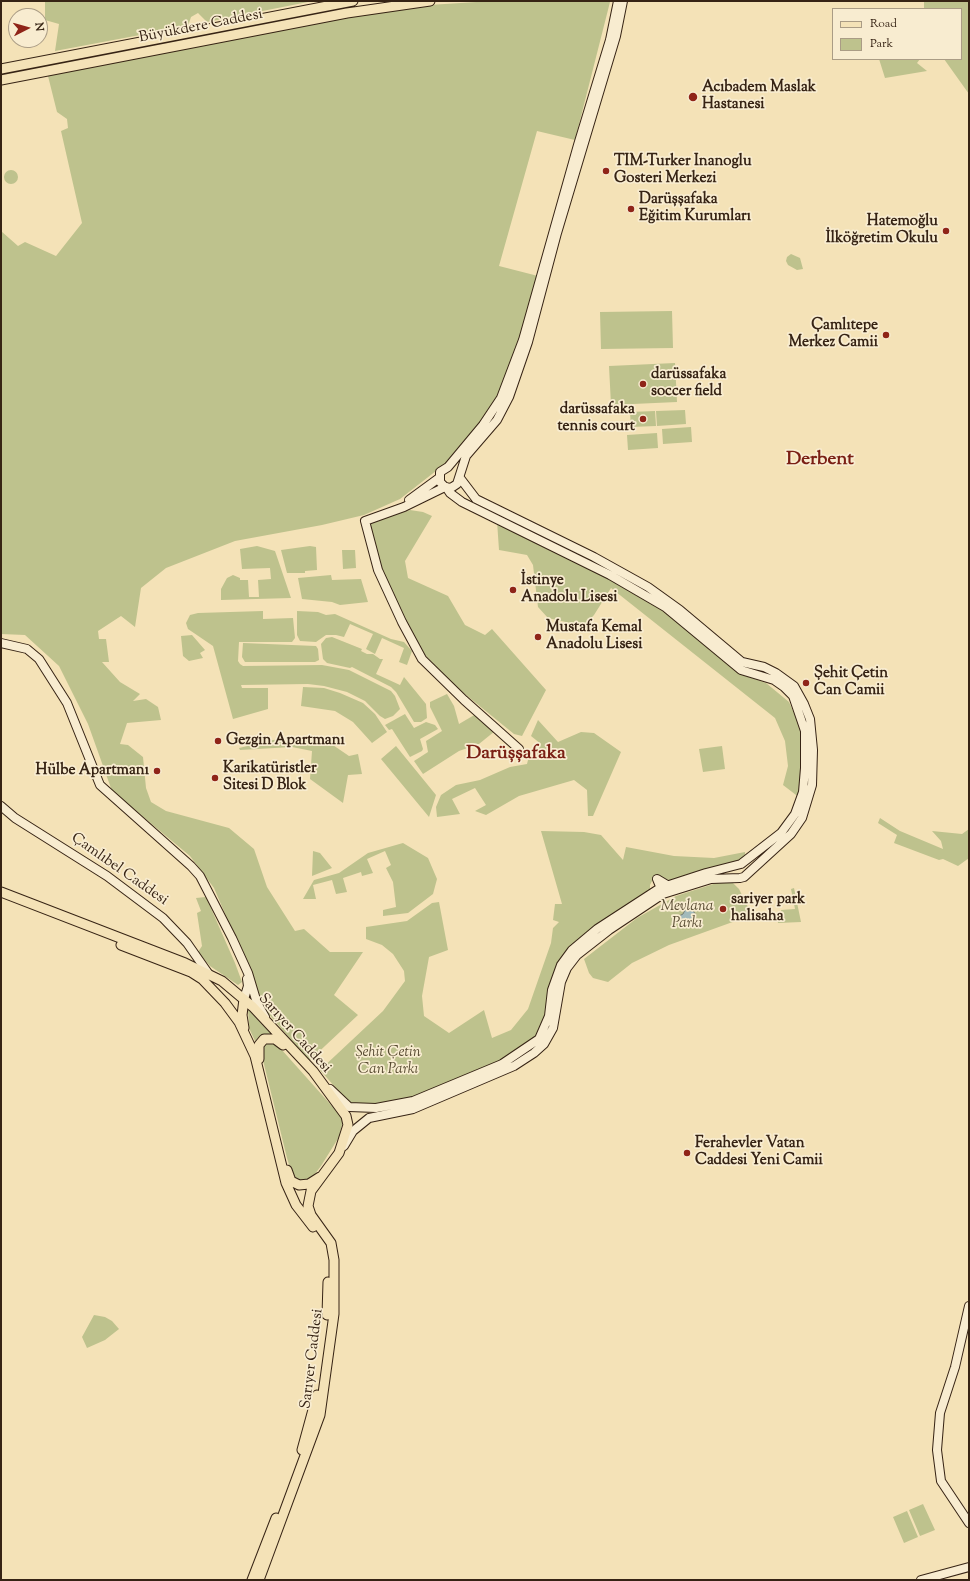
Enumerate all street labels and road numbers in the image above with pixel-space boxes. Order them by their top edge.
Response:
street label: Büyükdere Caddesi [138,6,264,48]
street label: Çamlıbel Caddesi [67,830,171,910]
street label: Sarıyer Caddesi [254,991,334,1077]
street label: Sarıyer Caddesi [298,1308,328,1410]

